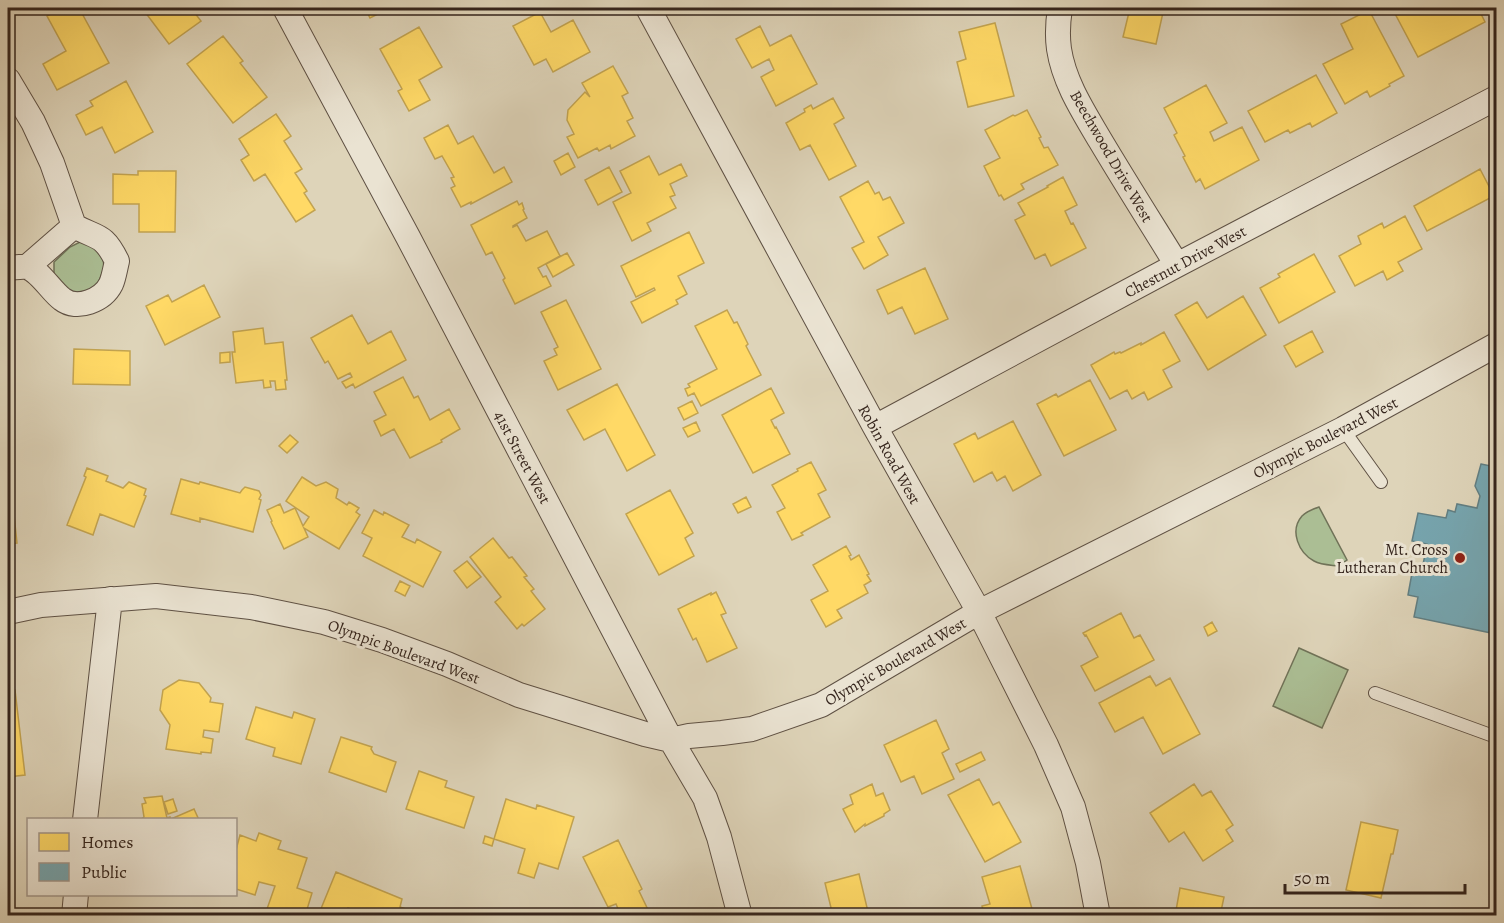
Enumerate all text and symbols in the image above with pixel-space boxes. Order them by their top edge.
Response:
street label: Beechwood Drive West [1064,86,1158,227]
street label: Chestnut Drive West [1121,220,1250,303]
street label: Olympic Boulevard West [1249,392,1402,484]
street label: Robin Road West [853,401,926,508]
street label: 41st Street West [488,407,556,508]
place label: Mt. Cross Lutheran Church [1336,539,1448,579]
marker: Mt. Cross Lutheran Church [1453,551,1467,565]
street label: Olympic Boulevard West [821,612,970,711]
street label: Olympic Boulevard West [325,614,483,690]
legend [27,818,237,896]
text: Homes [81,830,133,854]
scale bar [1285,857,1465,895]
text: Public [81,860,127,884]
text: 50 m [1294,866,1330,890]

